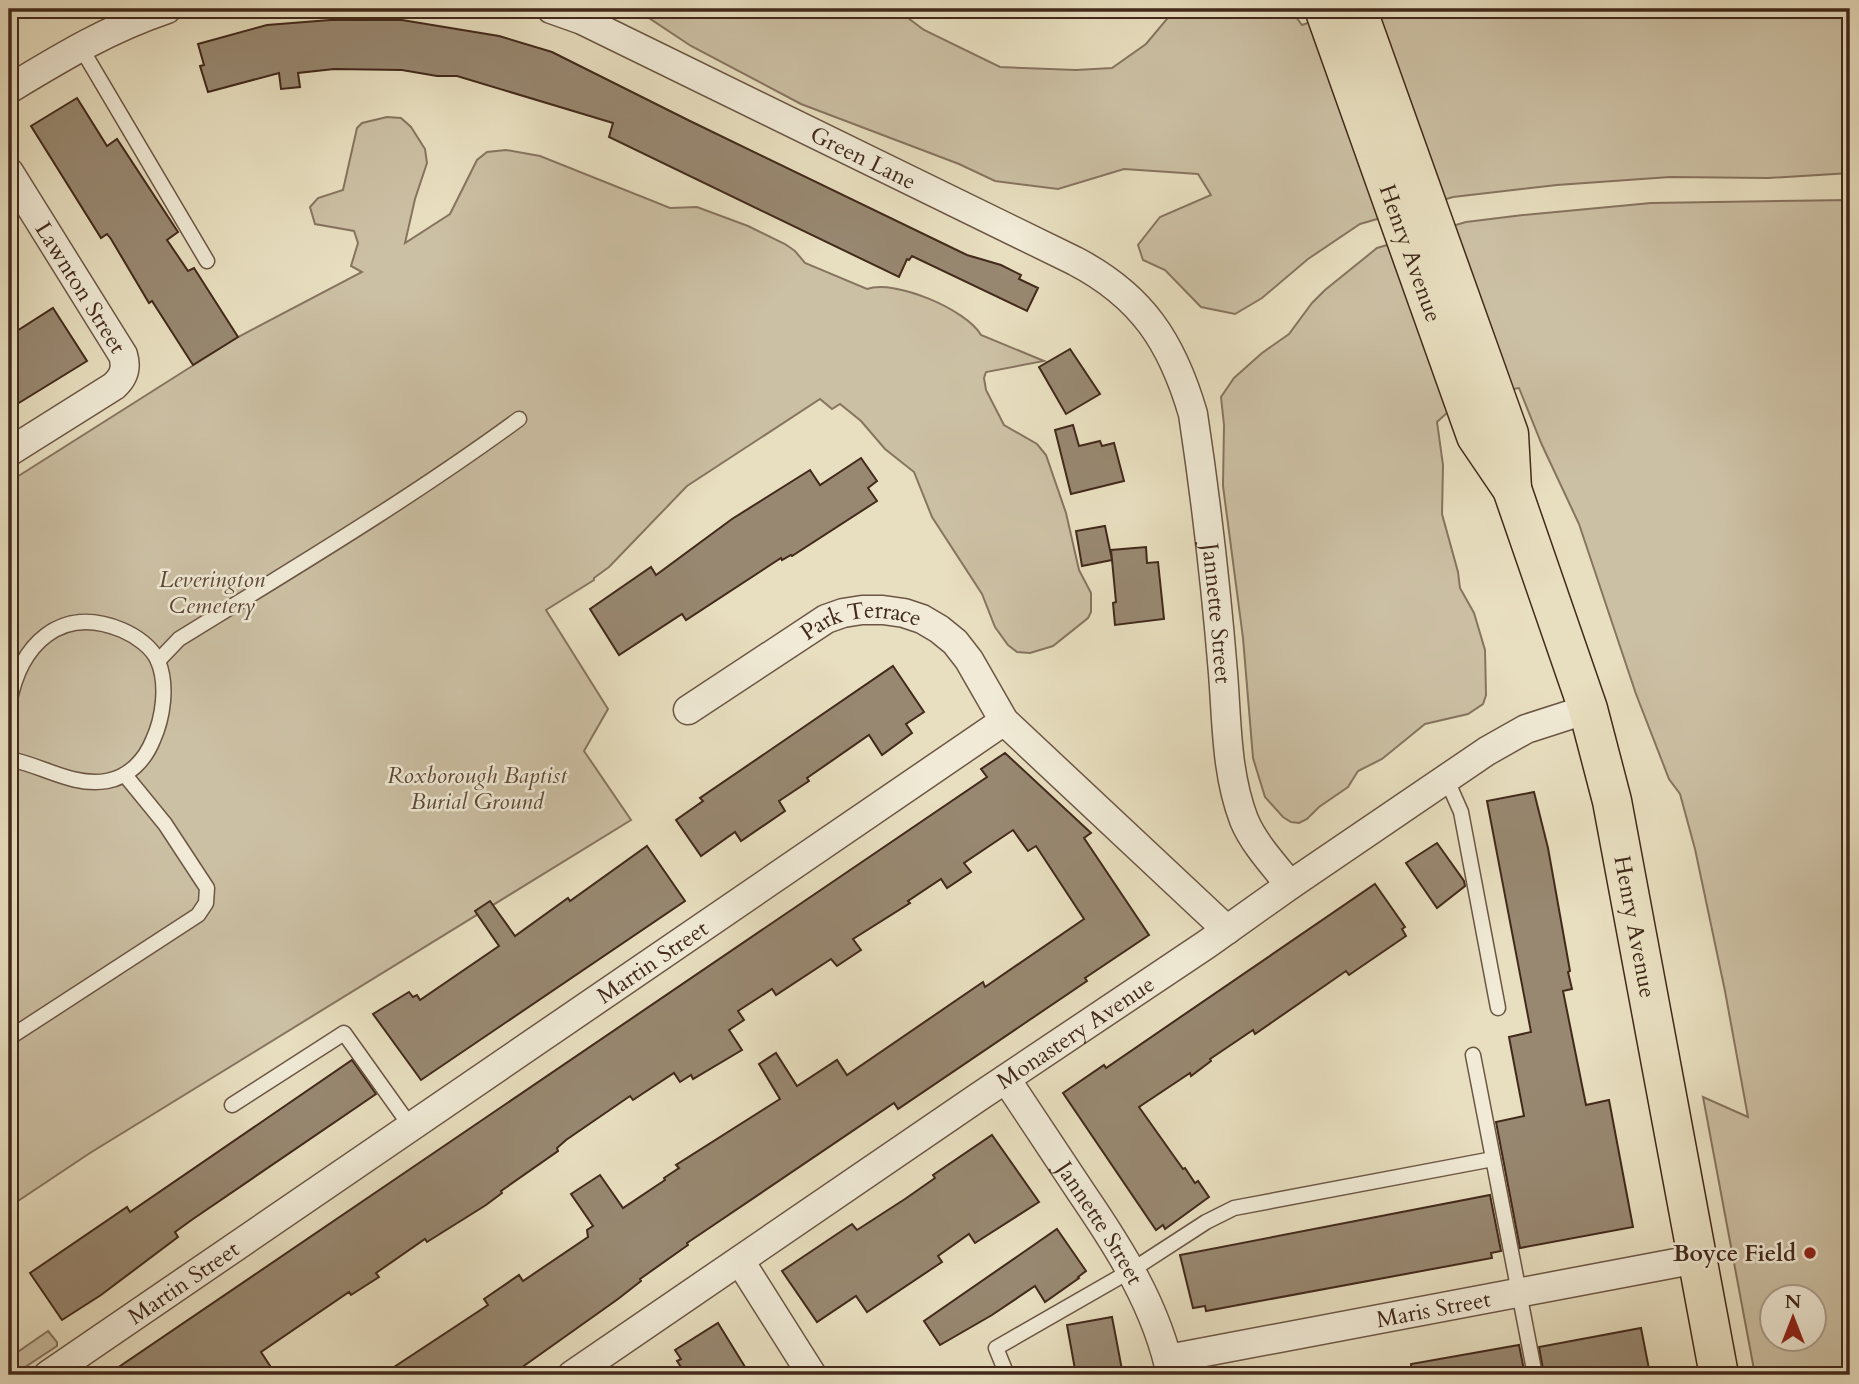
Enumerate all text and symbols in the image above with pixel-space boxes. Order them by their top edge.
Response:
street label: Green Lane [805,119,921,197]
street label: Henry Avenue [1372,180,1450,326]
street label: Lawnton Street [28,216,134,359]
street label: Jannette Street [1194,538,1239,685]
park label: Leverington Cemetery [159,564,266,621]
street label: Park Terrace [794,594,926,647]
park label: Roxborough Baptist Burial Ground [387,760,568,817]
street label: Henry Avenue [1607,853,1664,1000]
street label: Martin Street [590,913,714,1011]
street label: Monastery Avenue [990,968,1160,1096]
street label: Jannette Street [1048,1152,1151,1290]
street label: Martin Street [122,1233,245,1331]
place label: Boyce Field [1673,1238,1796,1269]
marker: Boyce Field [1802,1245,1818,1261]
north arrow [1758,1282,1828,1352]
street label: Maris Street [1374,1283,1493,1335]
text: N [1785,1289,1802,1315]

